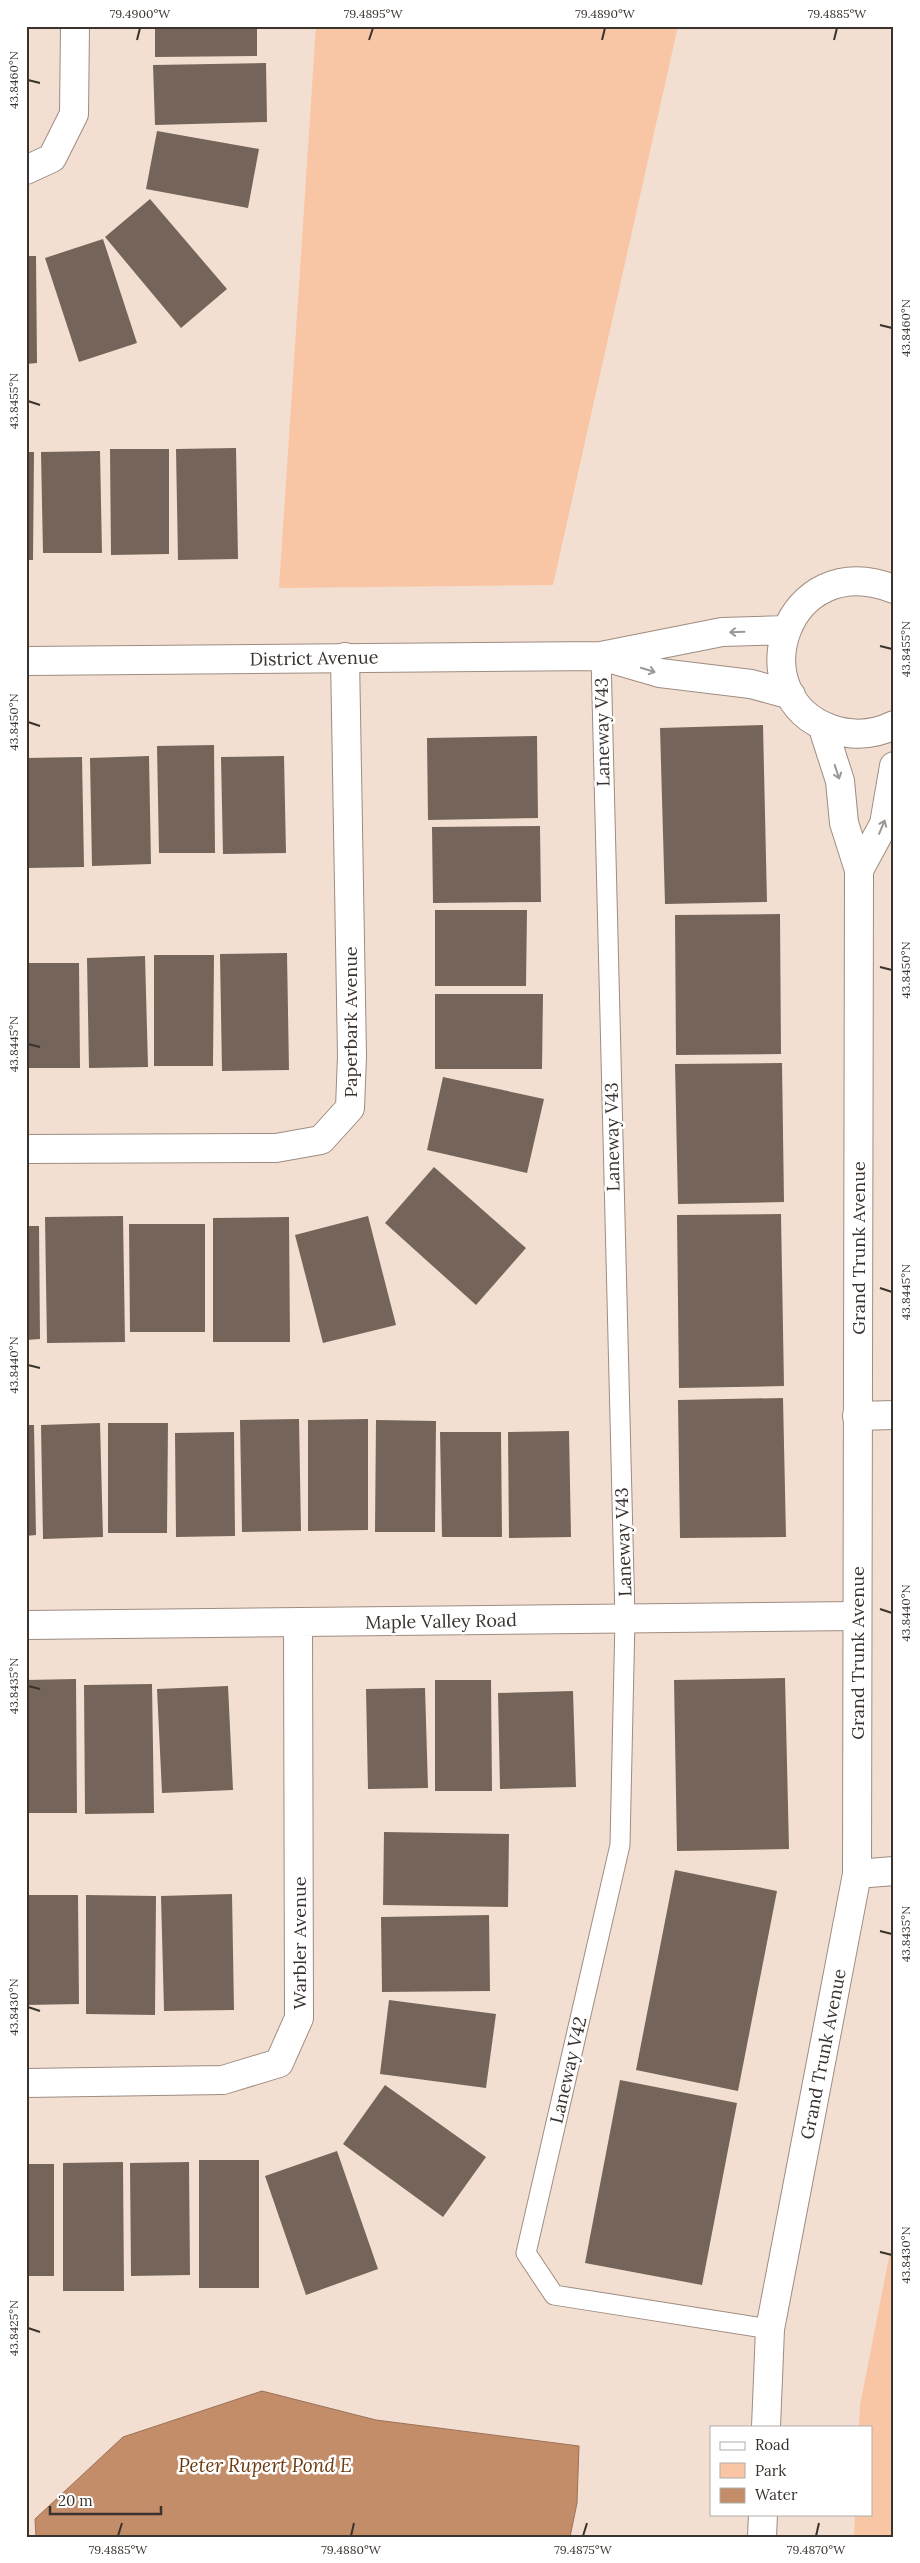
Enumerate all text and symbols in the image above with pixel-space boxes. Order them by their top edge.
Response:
text: 79.4900°W [110,6,171,21]
text: 79.4895°W [344,6,403,21]
text: 79.4890°W [575,6,636,21]
text: 79.4885°W [808,6,867,21]
text: 43.8460°N [6,51,21,109]
text: 43.8460°N [898,299,913,357]
text: 43.8455°N [6,373,21,429]
text: 43.8455°N [898,621,913,677]
one-way arrow [729,627,746,637]
street label: District Avenue [249,645,379,671]
one-way arrow [639,665,655,675]
street label: Laneway V43 [590,677,614,787]
text: 43.8450°N [6,693,21,751]
one-way arrow [833,763,842,779]
one-way arrow [877,820,887,835]
text: 43.8450°N [898,941,913,999]
street label: Paperbark Avenue [339,946,362,1098]
text: 43.8445°N [6,1016,21,1072]
street label: Laneway V43 [600,1082,624,1192]
street label: Grand Trunk Avenue [847,1161,870,1335]
text: 43.8445°N [898,1264,913,1320]
text: 43.8440°N [6,1336,21,1394]
street label: Laneway V43 [610,1487,636,1597]
street label: Grand Trunk Avenue [846,1566,869,1740]
text: 43.8440°N [898,1584,913,1642]
street label: Maple Valley Road [365,1608,517,1634]
text: 43.8435°N [6,1658,21,1714]
street label: Warbler Avenue [288,1876,311,2009]
text: 43.8435°N [898,1906,913,1962]
street label: Grand Trunk Avenue [795,1967,851,2141]
text: 43.8430°N [6,1978,21,2036]
street label: Laneway V42 [545,2014,591,2126]
text: 43.8430°N [898,2226,913,2284]
text: 43.8425°N [6,2300,21,2356]
legend [710,2426,872,2516]
text: Road [755,2435,790,2454]
water label: Peter Rupert Pond E [178,2453,352,2477]
text: Park [755,2461,786,2480]
scale bar [50,2483,161,2515]
text: Water [755,2485,798,2504]
text: 20 m [58,2491,93,2510]
text: 79.4885°W [89,2542,148,2557]
text: 79.4880°W [321,2542,382,2557]
text: 79.4875°W [554,2542,613,2557]
text: 79.4870°W [787,2542,846,2557]

